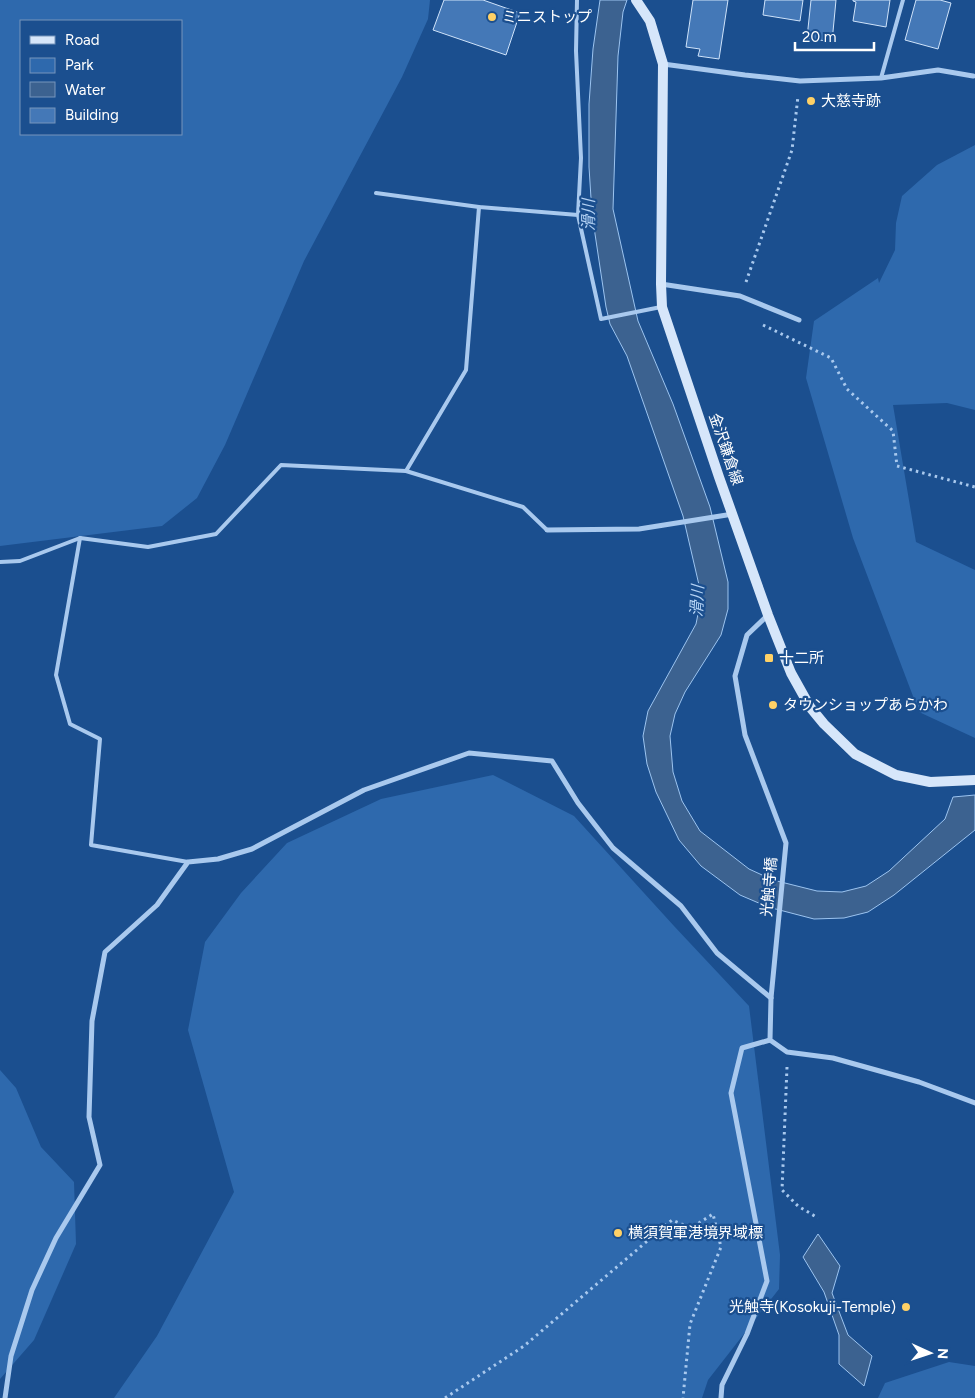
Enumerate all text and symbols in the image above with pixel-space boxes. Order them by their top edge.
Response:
place label: ミニストップ [502,8,592,26]
marker: ミニストップ [486,11,498,23]
legend [20,20,182,135]
scale bar [795,20,874,52]
text: 20 m [802,28,836,46]
text: Road [65,31,100,49]
text: Park [65,56,94,74]
text: Water [65,81,105,99]
place label: 大慈寺跡 [821,92,881,110]
marker: 大慈寺跡 [805,95,817,107]
text: Building [65,106,119,124]
water label: 滑川 [579,197,598,231]
street label: 金沢鎌倉線 [705,411,747,487]
water label: 滑川 [687,583,707,617]
place label: 十二所 [779,649,824,667]
marker: 十二所 [763,652,775,664]
place label: タウンショップあらかわ [783,696,948,714]
marker: タウンショップあらかわ [767,699,779,711]
street label: 光触寺橋 [757,856,781,918]
place label: 横須賀軍港境界域標 [628,1224,763,1242]
marker: 横須賀軍港境界域標 [612,1227,624,1239]
place label: 光触寺(Kosokuji-Temple) [729,1298,896,1316]
marker: 光触寺(Kosokuji-Temple) [900,1301,912,1313]
north arrow [905,1328,955,1378]
text: N [934,1348,951,1360]

